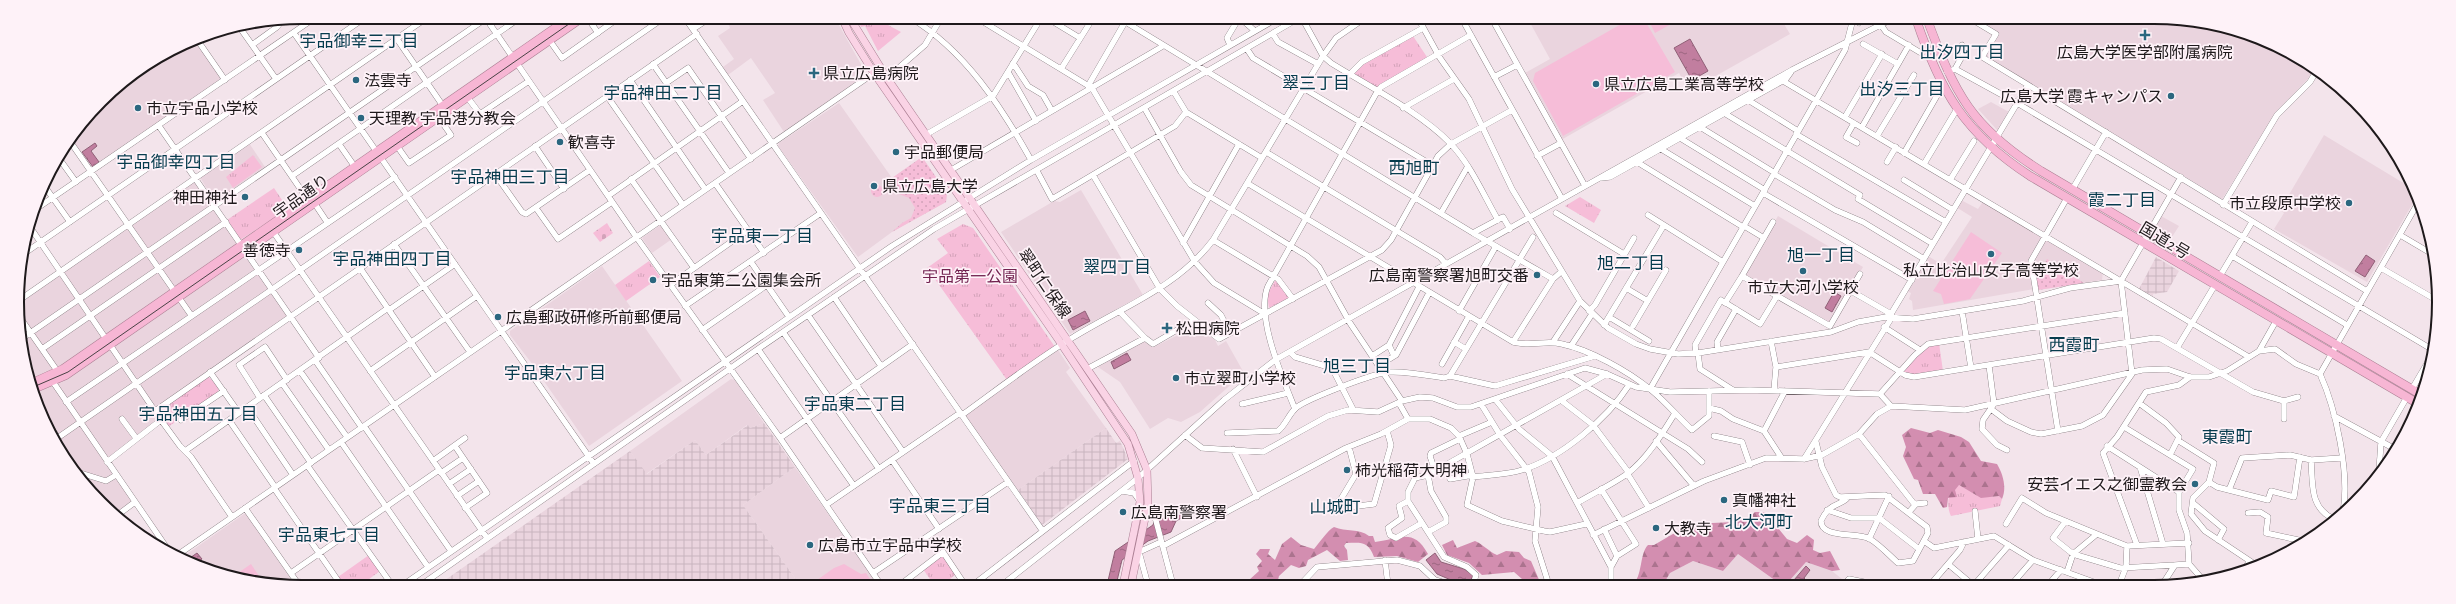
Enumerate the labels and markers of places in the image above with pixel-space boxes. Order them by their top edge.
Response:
marker: 広島大学医学部附属病院 [2139,29,2151,41]
place label: 広島大学医学部附属病院 [2057,44,2233,61]
place label: 県立広島病院 [823,65,919,82]
marker: 県立広島病院 [808,67,820,79]
place label: 法雲寺 [364,73,412,89]
marker: 法雲寺 [351,75,361,85]
place label: 県立広島工業高等学校 [1604,76,1764,93]
marker: 県立広島工業高等学校 [1591,79,1601,89]
place label: 広島大学 霞キャンパス [2000,88,2163,105]
marker: 広島大学 霞キャンパス [2166,91,2176,101]
place label: 市立宇品小学校 [146,100,258,117]
marker: 市立宇品小学校 [133,103,143,113]
place label: 天理教 宇品港分教会 [369,110,516,127]
marker: 天理教 宇品港分教会 [356,113,366,123]
place label: 歓喜寺 [568,134,616,151]
marker: 歓喜寺 [555,137,565,147]
place label: 宇品郵便局 [904,144,984,161]
marker: 宇品郵便局 [891,147,901,157]
place label: 県立広島大学 [882,178,978,195]
marker: 県立広島大学 [869,181,879,191]
place label: 神田神社 [173,190,237,206]
marker: 神田神社 [240,192,250,202]
place label: 市立段原中学校 [2229,195,2341,212]
marker: 市立段原中学校 [2344,198,2354,208]
place label: 善徳寺 [243,242,291,259]
marker: 善徳寺 [294,245,304,255]
marker: 私立比治山女子高等学校 [1986,249,1996,259]
place label: 私立比治山女子高等学校 [1903,262,2079,279]
marker: 市立大河小学校 [1798,266,1808,276]
place label: 広島南警察署旭町交番 [1369,267,1529,284]
marker: 広島南警察署旭町交番 [1532,270,1542,280]
place label: 宇品東第二公園集会所 [661,272,821,289]
marker: 宇品東第二公園集会所 [648,275,658,285]
place label: 市立大河小学校 [1747,279,1859,296]
place label: 広島郵政研修所前郵便局 [506,309,682,326]
marker: 広島郵政研修所前郵便局 [493,312,503,322]
place label: 松田病院 [1176,320,1240,337]
marker: 松田病院 [1161,322,1173,334]
place label: 市立翠町小学校 [1184,370,1296,387]
marker: 市立翠町小学校 [1171,373,1181,383]
place label: 柿光稲荷大明神 [1355,462,1467,479]
marker: 柿光稲荷大明神 [1342,465,1352,475]
place label: 安芸イエス之御霊教会 [2027,476,2187,493]
marker: 安芸イエス之御霊教会 [2190,479,2200,489]
place label: 真幡神社 [1732,492,1796,509]
marker: 真幡神社 [1719,495,1729,505]
place label: 広島南警察署 [1131,504,1227,521]
marker: 広島南警察署 [1118,507,1128,517]
place label: 大教寺 [1664,520,1712,537]
marker: 大教寺 [1651,523,1661,533]
place label: 広島市立宇品中学校 [818,537,962,554]
marker: 広島市立宇品中学校 [805,540,815,550]

